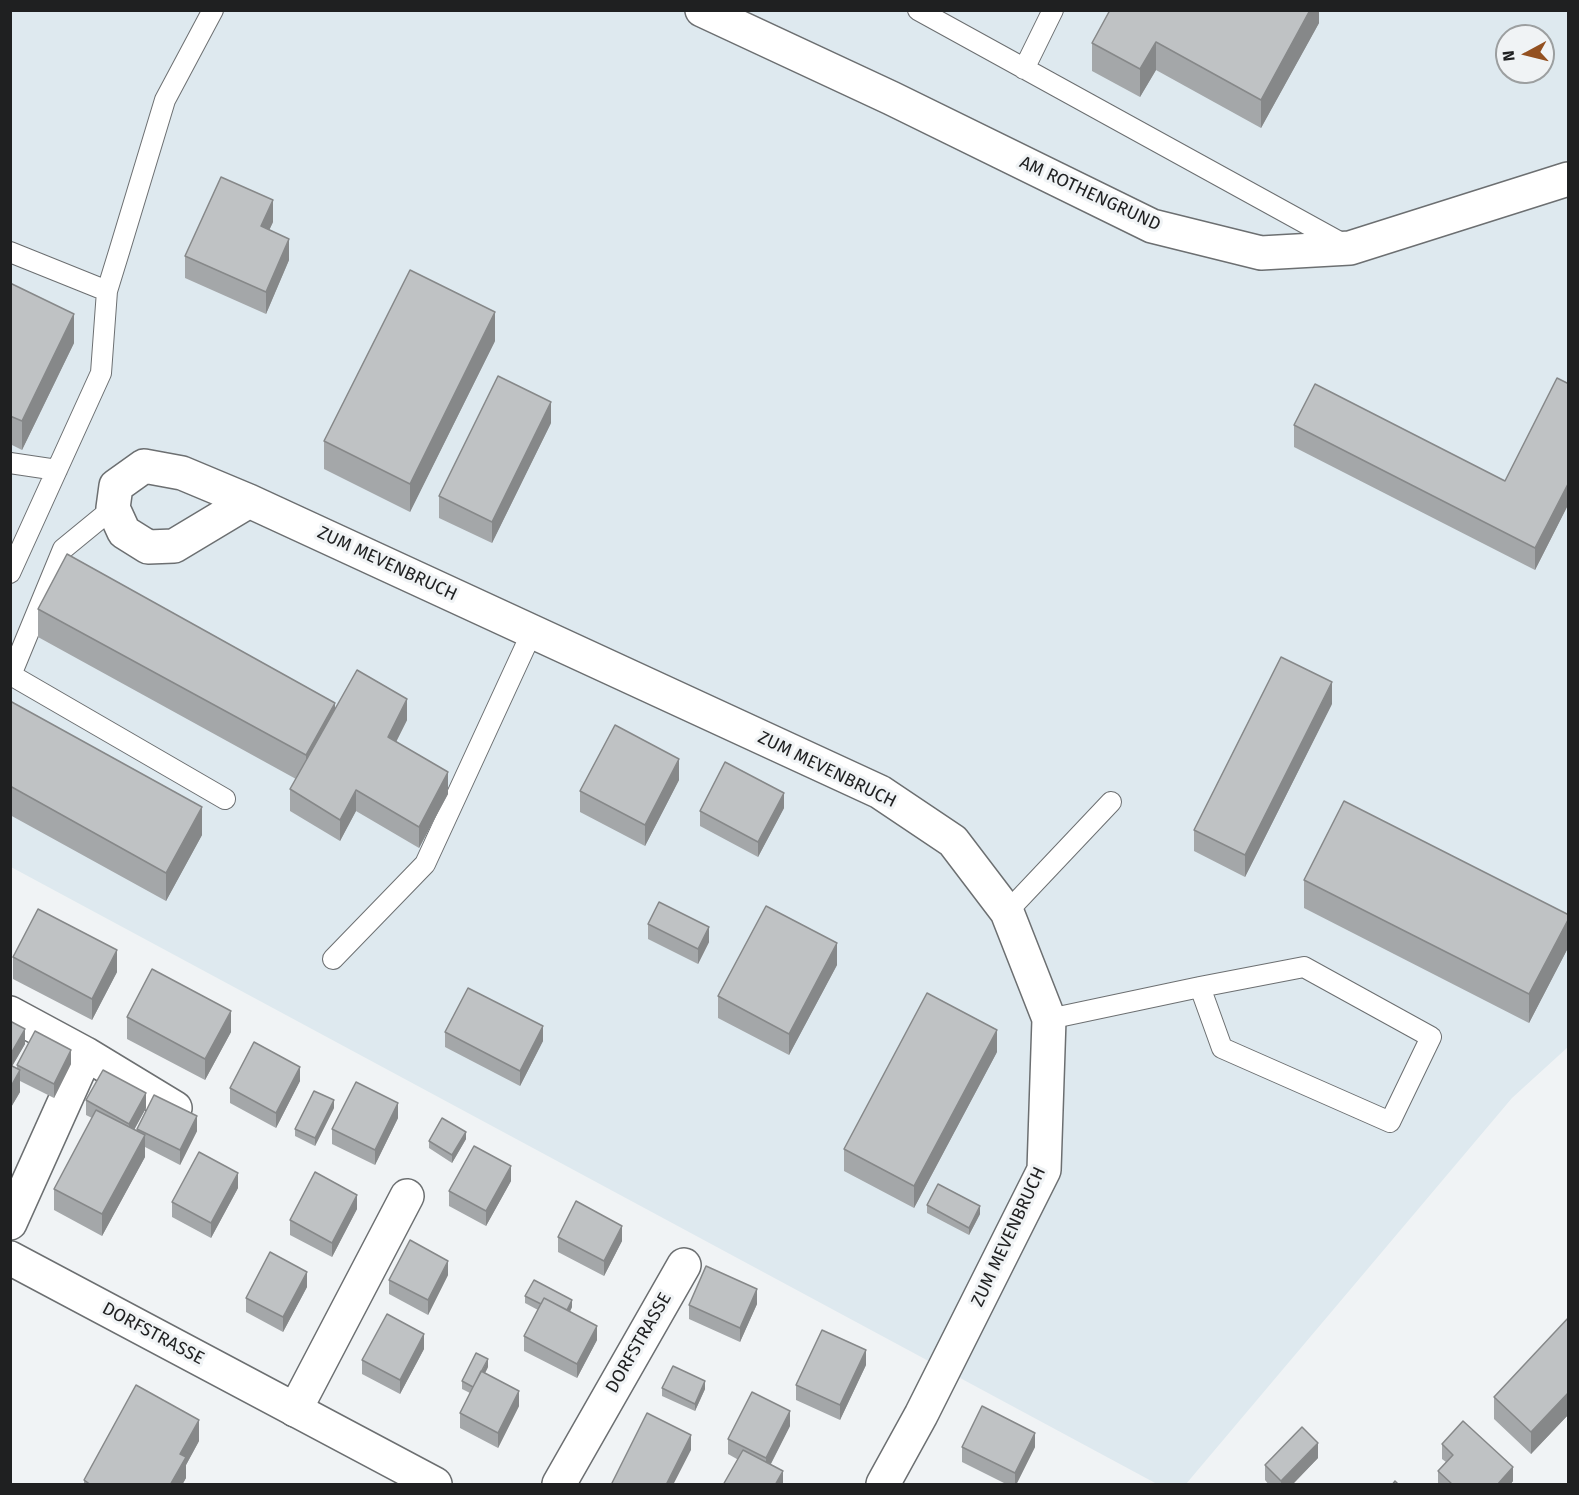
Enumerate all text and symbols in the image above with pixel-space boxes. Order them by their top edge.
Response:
north arrow [1495,24,1555,84]
text: N [1499,50,1519,62]
street label: AM ROTHENGRUND [1016,152,1164,236]
street label: ZUM MEVENBRUCH [314,522,460,606]
street label: ZUM MEVENBRUCH [754,727,900,813]
street label: ZUM MEVENBRUCH [967,1164,1051,1310]
street label: DORFSTRASSE [602,1289,676,1397]
street label: DORFSTRASSE [98,1298,208,1370]

